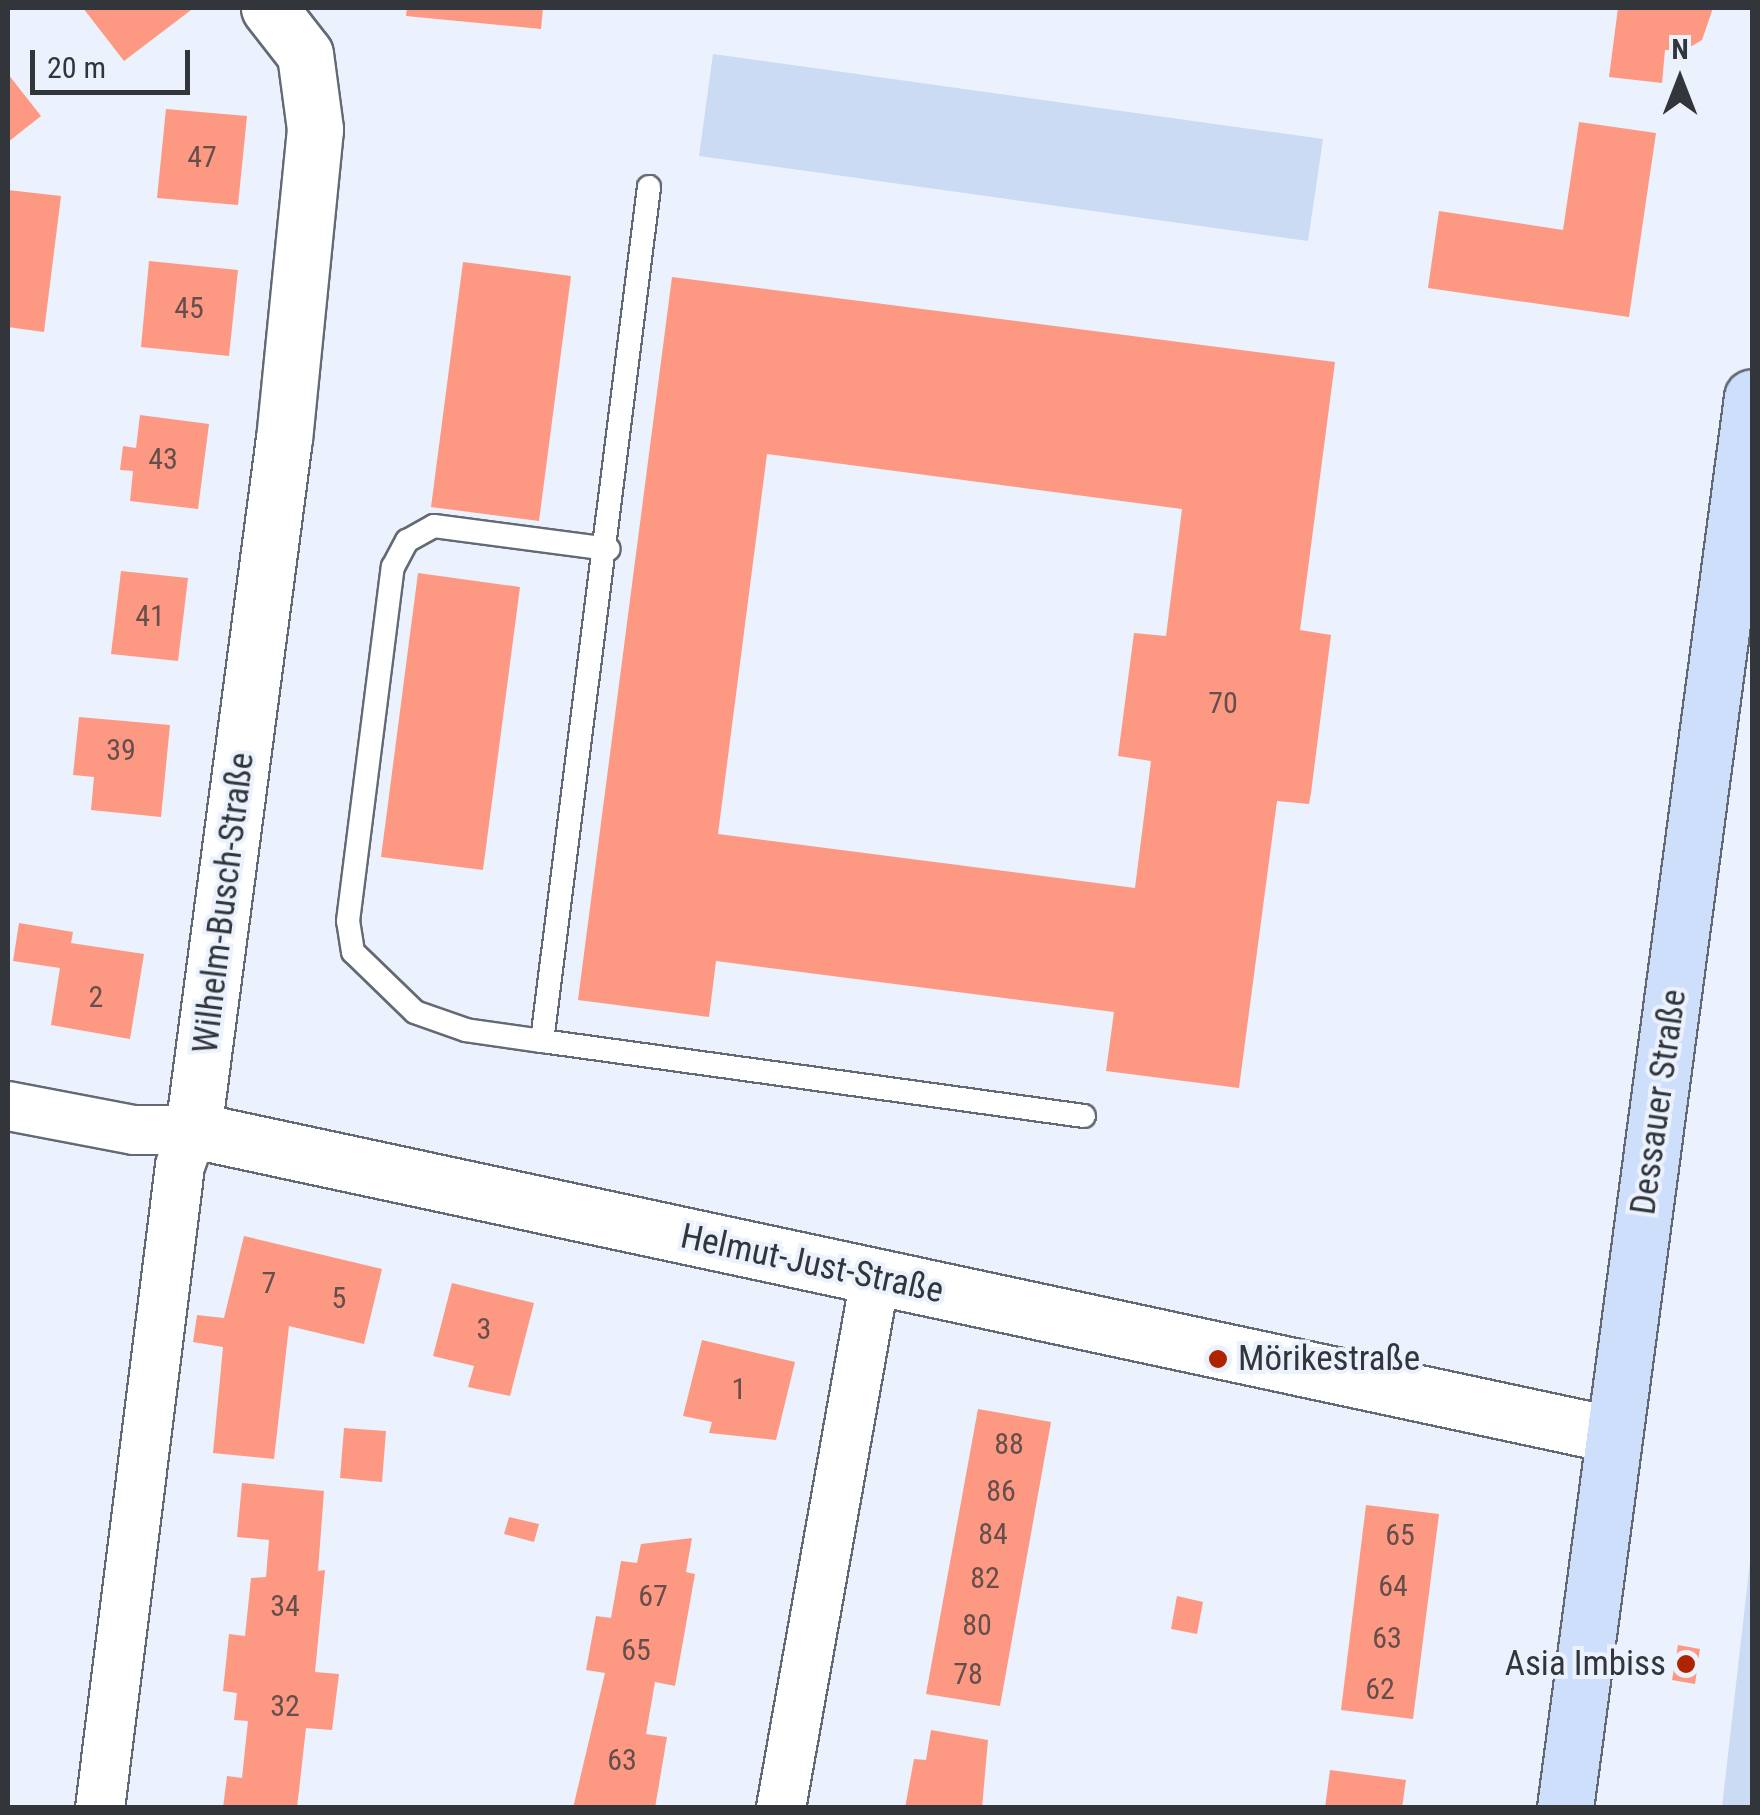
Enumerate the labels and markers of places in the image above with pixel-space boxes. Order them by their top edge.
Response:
place label: Mörikestraße [1238,1338,1420,1380]
marker: Mörikestraße [1207,1348,1229,1370]
place label: Asia Imbiss [1505,1643,1666,1685]
marker: Asia Imbiss [1675,1653,1697,1675]

